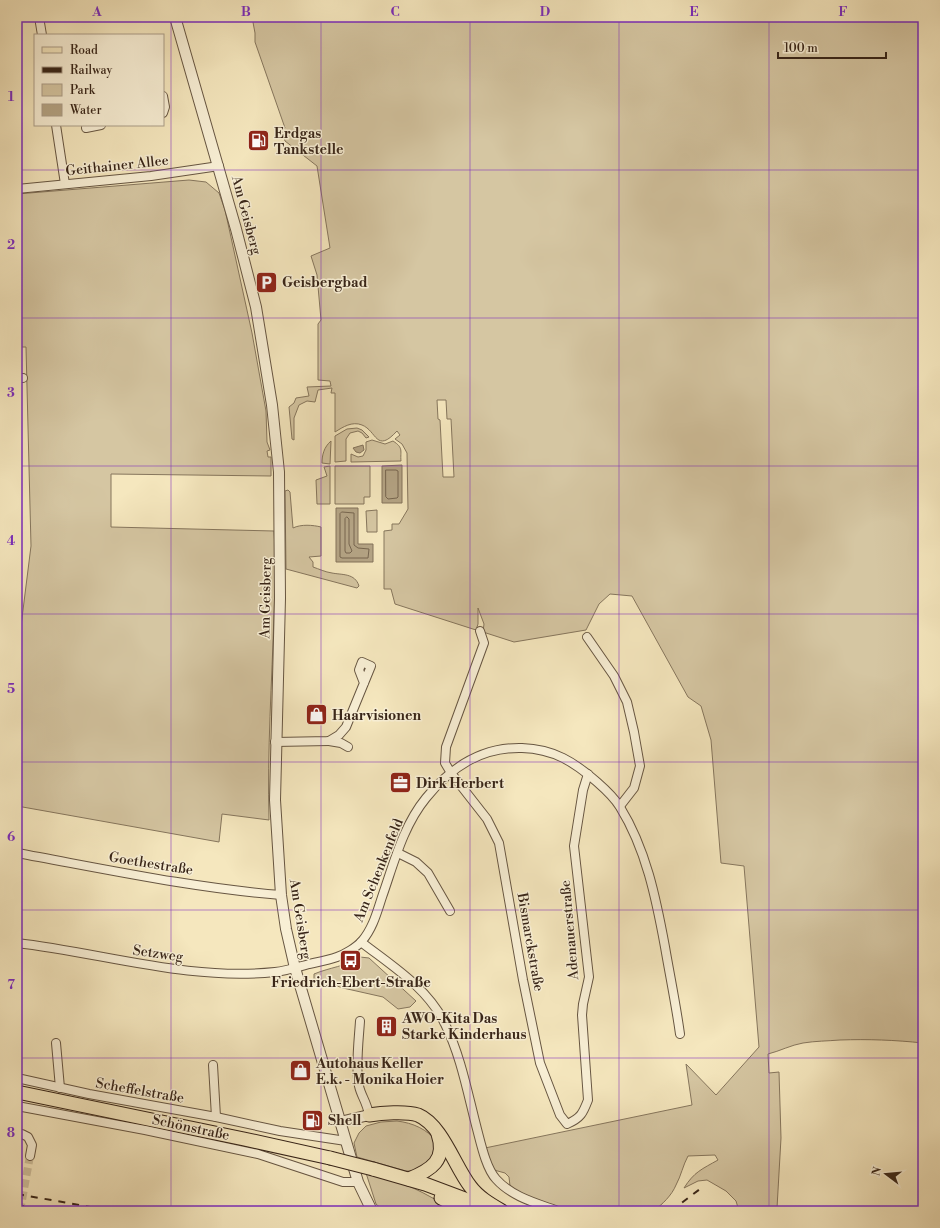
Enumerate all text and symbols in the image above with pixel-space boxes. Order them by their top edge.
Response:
text: A [91,4,102,20]
text: B [241,4,251,20]
text: C [390,4,400,20]
text: D [540,4,550,20]
text: E [689,4,699,20]
text: F [838,4,848,20]
legend [34,34,164,126]
scale bar [778,34,886,60]
text: 100 m [784,41,818,56]
text: Road [70,43,98,58]
text: Railway [70,63,112,78]
text: Park [70,83,96,98]
text: 1 [8,89,15,105]
text: Water [69,103,102,118]
place label: Erdgas Tankstelle [274,125,344,159]
fuel station icon: Erdgas Tankstelle [246,128,272,154]
street label: Geithainer Allee [65,152,169,180]
street label: Am Geisberg [227,173,265,257]
text: 2 [7,237,15,253]
parking icon: Geisbergbad [254,269,280,295]
place label: Geisbergbad [282,274,368,292]
text: 3 [7,385,15,401]
text: 4 [7,533,16,549]
street label: Am Geisberg [256,557,276,640]
text: 5 [7,681,15,697]
shop icon: Haarvisionen [303,702,329,728]
place label: Haarvisionen [332,707,421,725]
office icon: Dirk Herbert [387,770,413,796]
place label: Dirk Herbert [416,775,505,793]
street label: Am Schenkenfeld [350,816,408,926]
text: 6 [7,829,15,845]
street label: Goethestraße [107,848,194,880]
street label: Am Geisberg [285,877,315,961]
street label: Adenauerstraße [557,879,583,982]
street label: Bismarckstraße [512,890,548,993]
street label: Setzweg [132,942,185,967]
bus stop icon: Friedrich-Ebert-Straße [338,947,364,973]
place label: Friedrich-Ebert-Straße [271,974,431,992]
text: 7 [7,977,15,993]
place label: AWO-Kita Das Starke Kinderhaus [401,1010,526,1044]
building icon: AWO-Kita Das Starke Kinderhaus [374,1013,400,1039]
place label: Autohaus Keller E.k. - Monika Hoier [315,1055,444,1089]
shop icon: Autohaus Keller E.k. - Monika Hoier [287,1058,313,1084]
street label: Scheffelstraße [94,1074,186,1108]
fuel station icon: Shell [300,1107,326,1133]
street label: Schönstraße [150,1111,231,1145]
place label: Shell [328,1112,362,1130]
text: 8 [7,1125,15,1141]
north arrow [866,1154,906,1194]
text: N [869,1165,885,1178]

